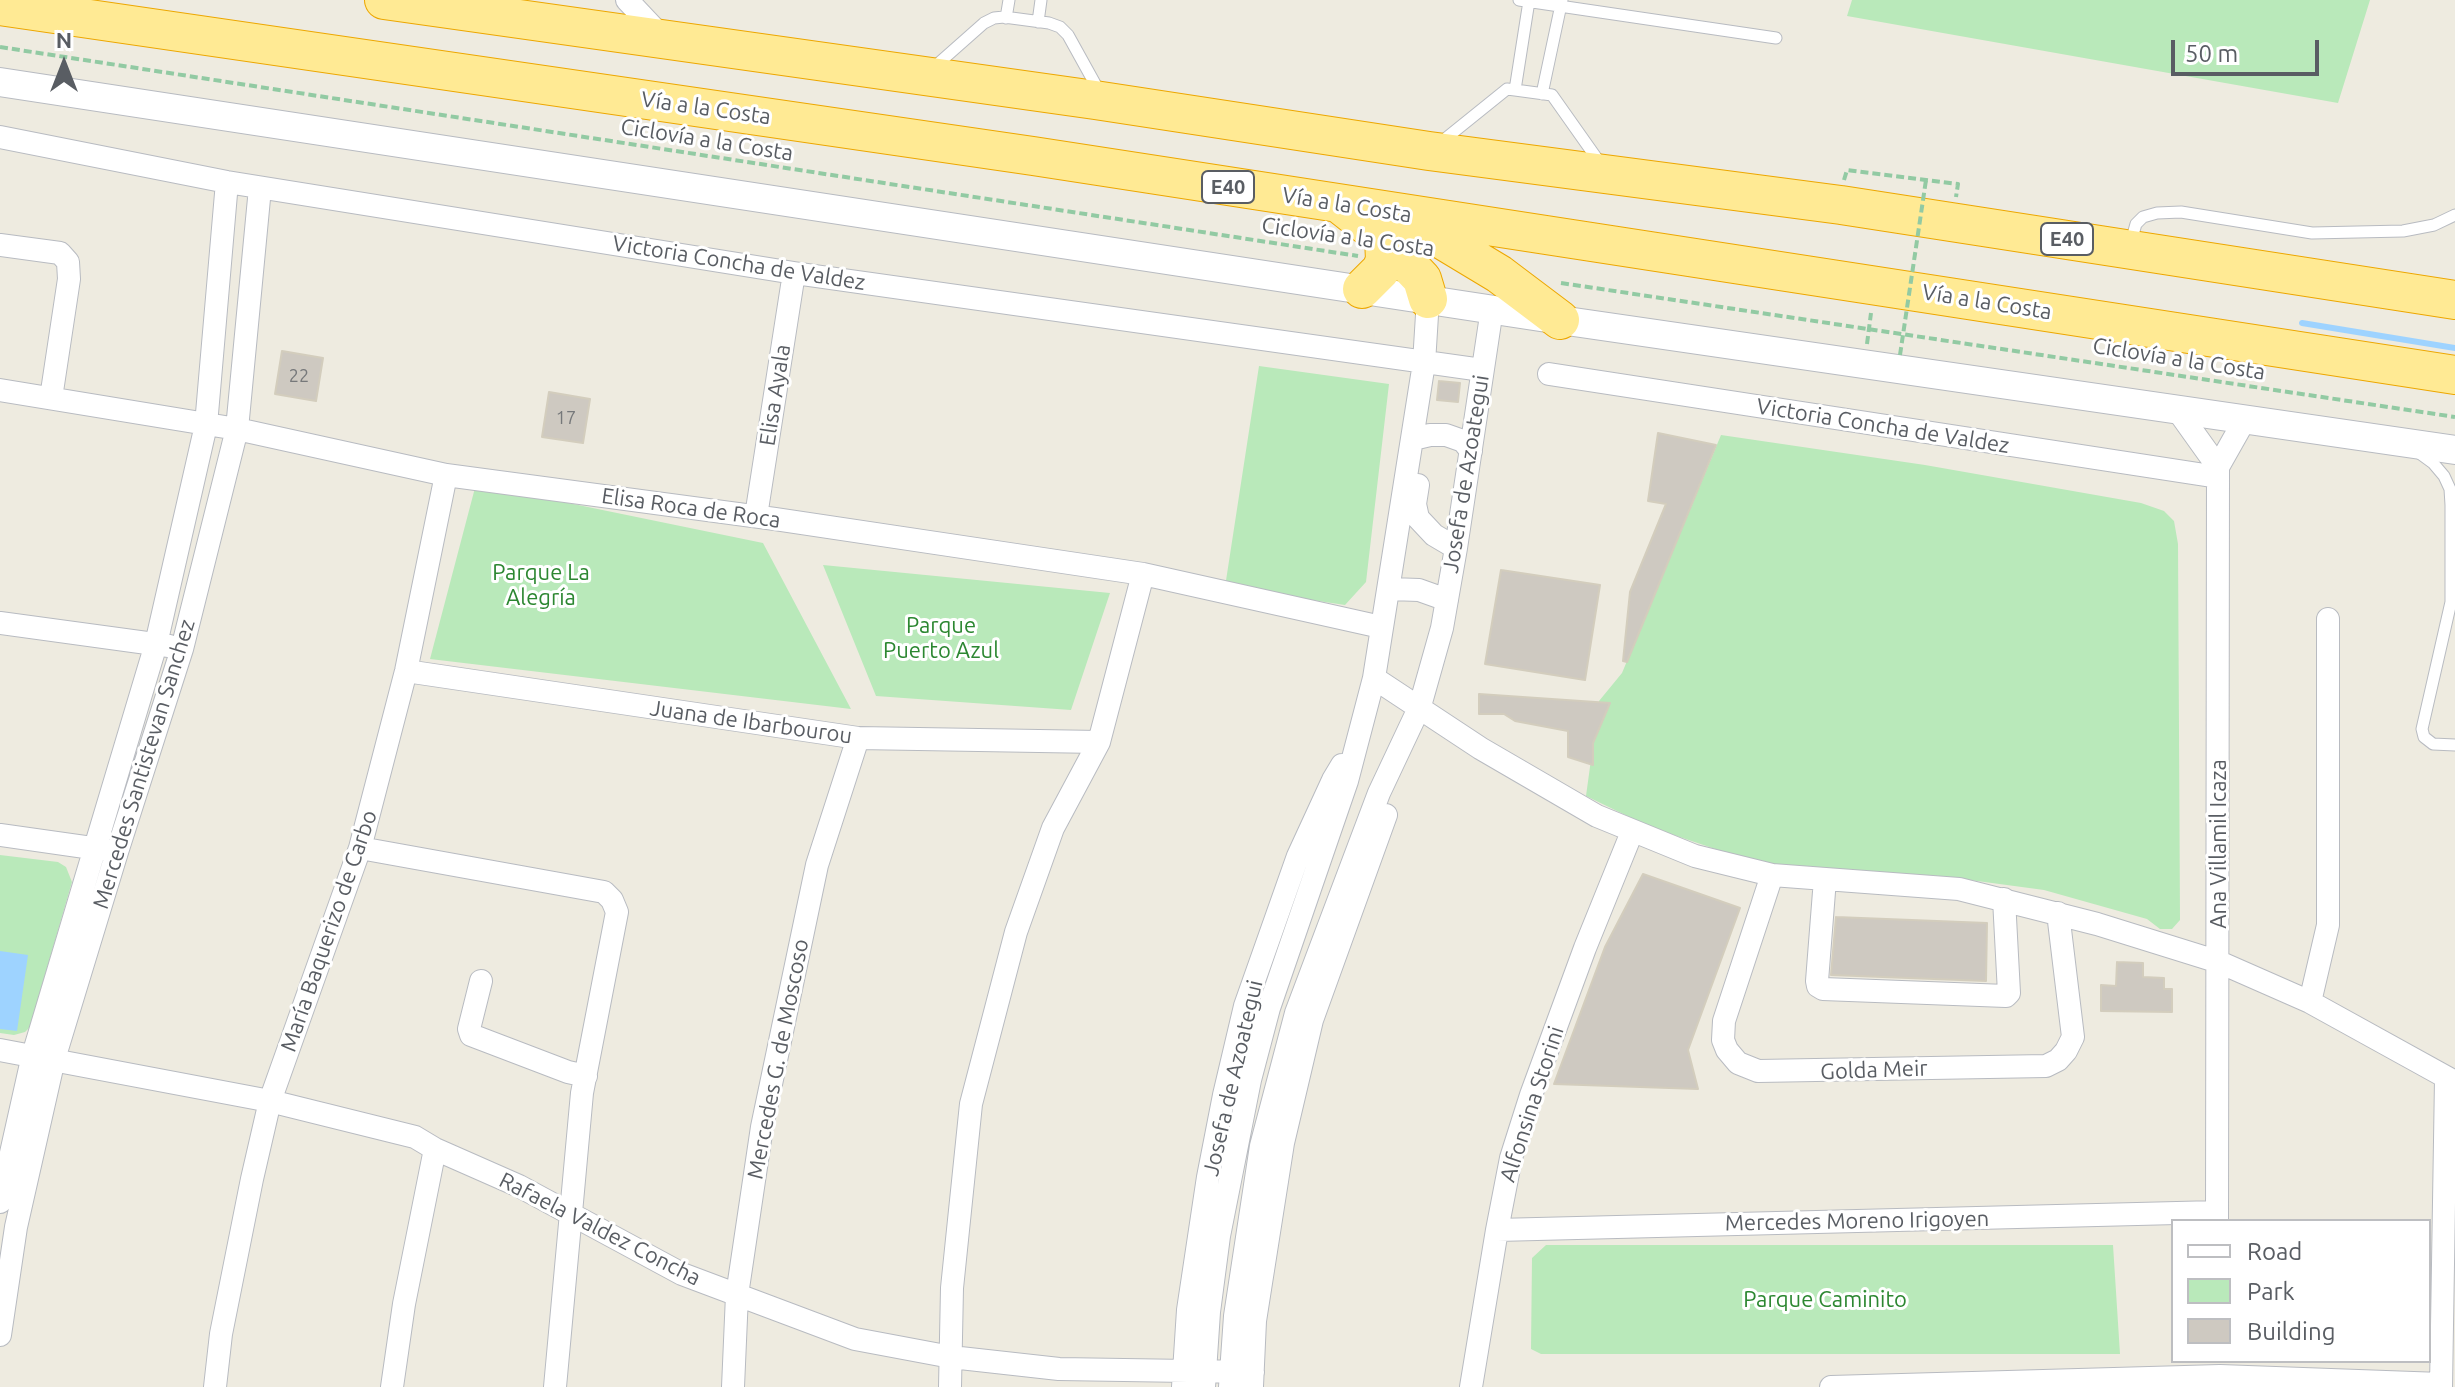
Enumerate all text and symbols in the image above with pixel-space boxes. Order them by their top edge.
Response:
north arrow [24,24,104,104]
scale bar [2175,24,2323,74]
text: N [56,27,72,52]
text: 50 m [2185,40,2238,67]
street label: Vía a la Costa [639,86,773,130]
street label: Ciclovía a la Costa [619,113,795,167]
road number: E40 [1202,171,1254,203]
street label: Vía a la Costa [1280,182,1414,228]
street label: Ciclovía a la Costa [1260,212,1436,262]
road number: E40 [2041,223,2093,255]
street label: Victoria Concha de Valdez [611,230,867,296]
street label: Vía a la Costa [1920,279,2054,325]
street label: Ciclovía a la Costa [2091,332,2267,386]
street label: Elisa Ayala [754,342,796,448]
house number: 22 [289,365,309,387]
street label: Josefa de Azoategui [1437,373,1495,575]
street label: Victoria Concha de Valdez [1755,393,2011,459]
house number: 17 [556,407,576,429]
street label: Elisa Roca de Roca [600,482,782,534]
park label: Parque La Alegría [492,560,590,612]
park label: Parque Puerto Azul [883,613,999,664]
street label: Mercedes Santistevan Sanchez [87,616,201,912]
street label: Juana de Ibarbourou [648,695,854,749]
street label: Ana Villamil Icaza [2206,759,2232,929]
street label: María Baquerizo de Carbo [275,807,383,1055]
street label: Mercedes G. de Moscoso [742,937,814,1181]
street label: Josefa de Azoategui [1198,978,1268,1178]
street label: Alfonsina Storini [1494,1023,1570,1185]
street label: Golda Meir [1820,1055,1928,1085]
street label: Rafaela Valdez Concha [495,1167,705,1291]
street label: Mercedes Moreno Irigoyen [1725,1205,1989,1237]
legend [2171,1219,2431,1363]
text: Road [2247,1238,2302,1265]
text: Park [2247,1278,2295,1305]
park label: Parque Caminito [1743,1287,1907,1313]
text: Building [2247,1318,2335,1345]

